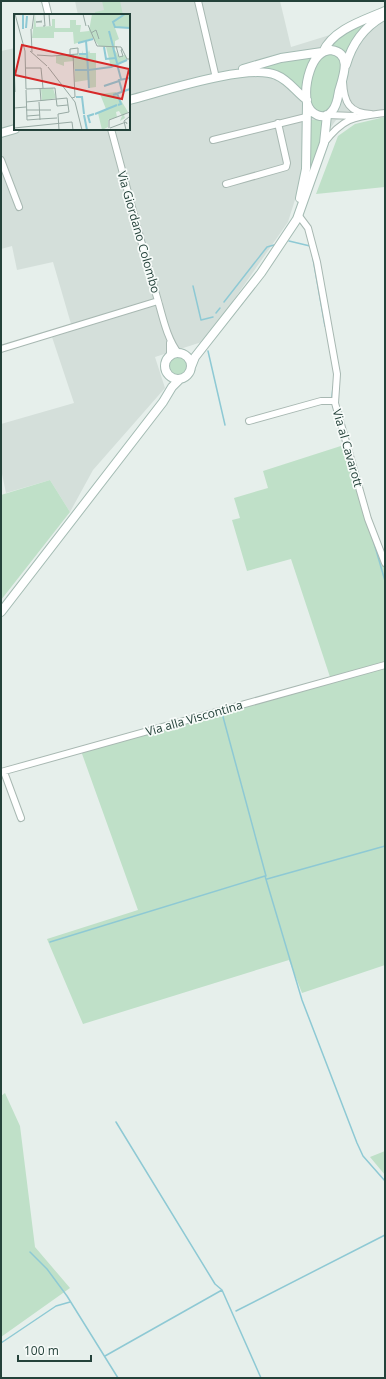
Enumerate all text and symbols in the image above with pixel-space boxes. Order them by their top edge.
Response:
inset map [14,14,130,130]
street label: Via Giordano Colombo [113,169,165,295]
street label: Via al Cavarott [329,407,367,489]
street label: Via alla Viscontina [144,696,244,740]
scale bar [18,1337,91,1363]
text: 100 m [24,1342,59,1359]

